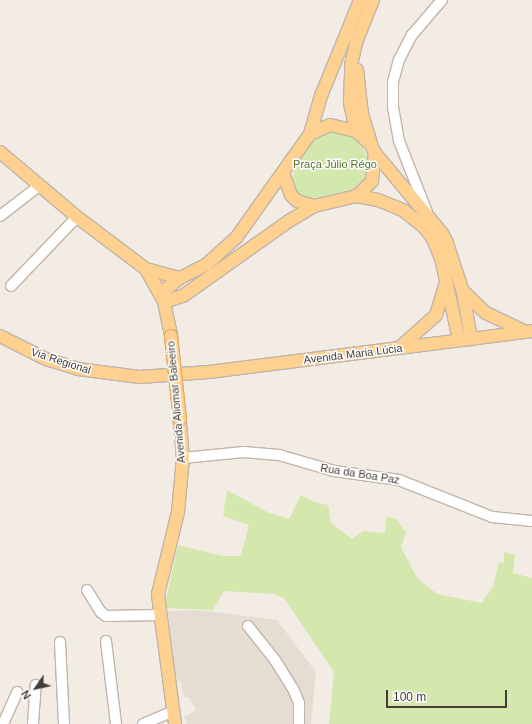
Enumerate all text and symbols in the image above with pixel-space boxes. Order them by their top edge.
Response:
park label: Praça Júlio Régo [293,157,377,171]
street label: Avenida Aliomar Baleeiro [164,340,188,464]
street label: Avenida Maria Lúcia [303,341,403,367]
street label: Via Regional [29,345,93,377]
street label: Rua da Boa Paz [319,461,401,487]
north arrow [16,668,56,708]
scale bar [388,682,509,708]
text: N [19,688,33,701]
text: 100 m [393,690,426,704]

